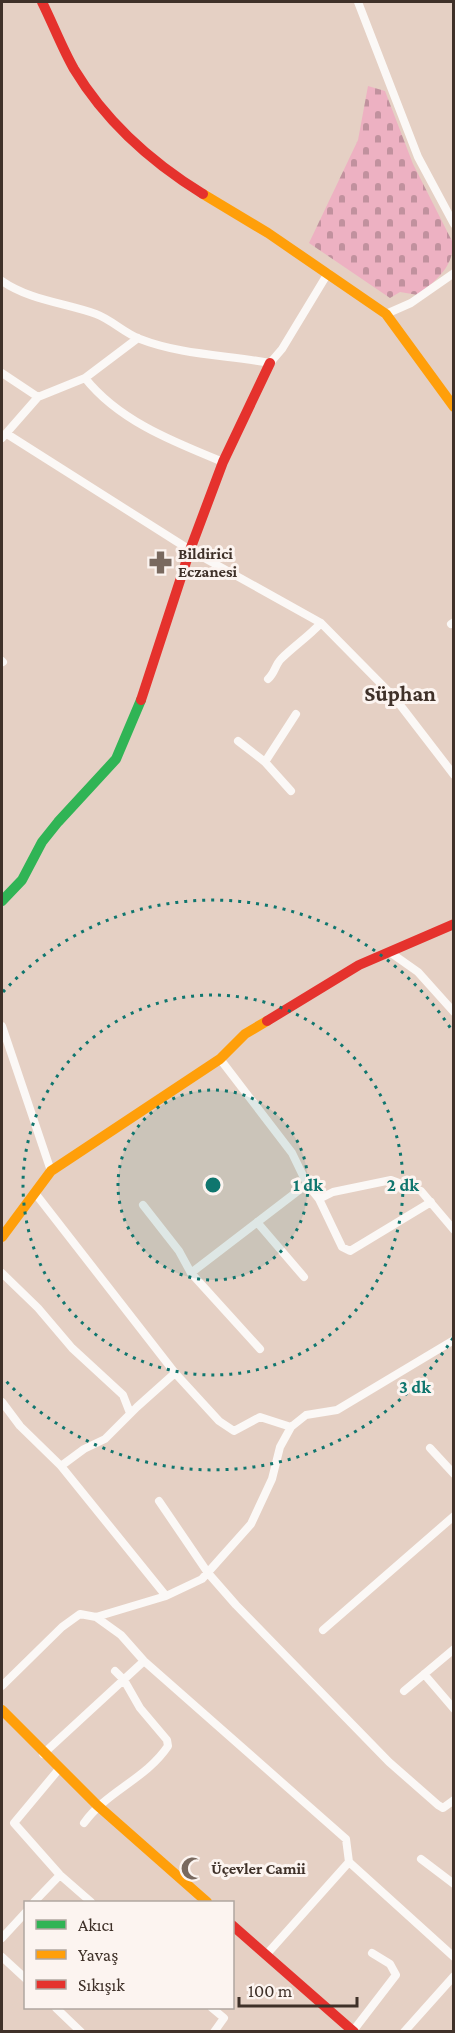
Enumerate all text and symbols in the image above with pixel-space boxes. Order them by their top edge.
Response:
place label: Bildirici Eczanesi [178,545,238,580]
pharmacy icon: Bildirici Eczanesi [147,549,173,575]
district label: Süphan [364,681,436,706]
centre of rings [203,1175,223,1195]
text: 1 dk [293,1175,323,1195]
text: 2 dk [387,1175,419,1195]
text: 3 dk [399,1377,431,1397]
mosque icon: Üçevler Camii [180,1855,206,1881]
place label: Üçevler Camii [211,1860,306,1877]
legend [24,1901,234,2009]
text: Akıcı [78,1915,114,1935]
text: Yavaş [78,1945,118,1965]
scale bar [239,1970,358,2008]
text: Sıkışık [78,1975,125,1995]
text: 100 m [248,1981,293,2001]

